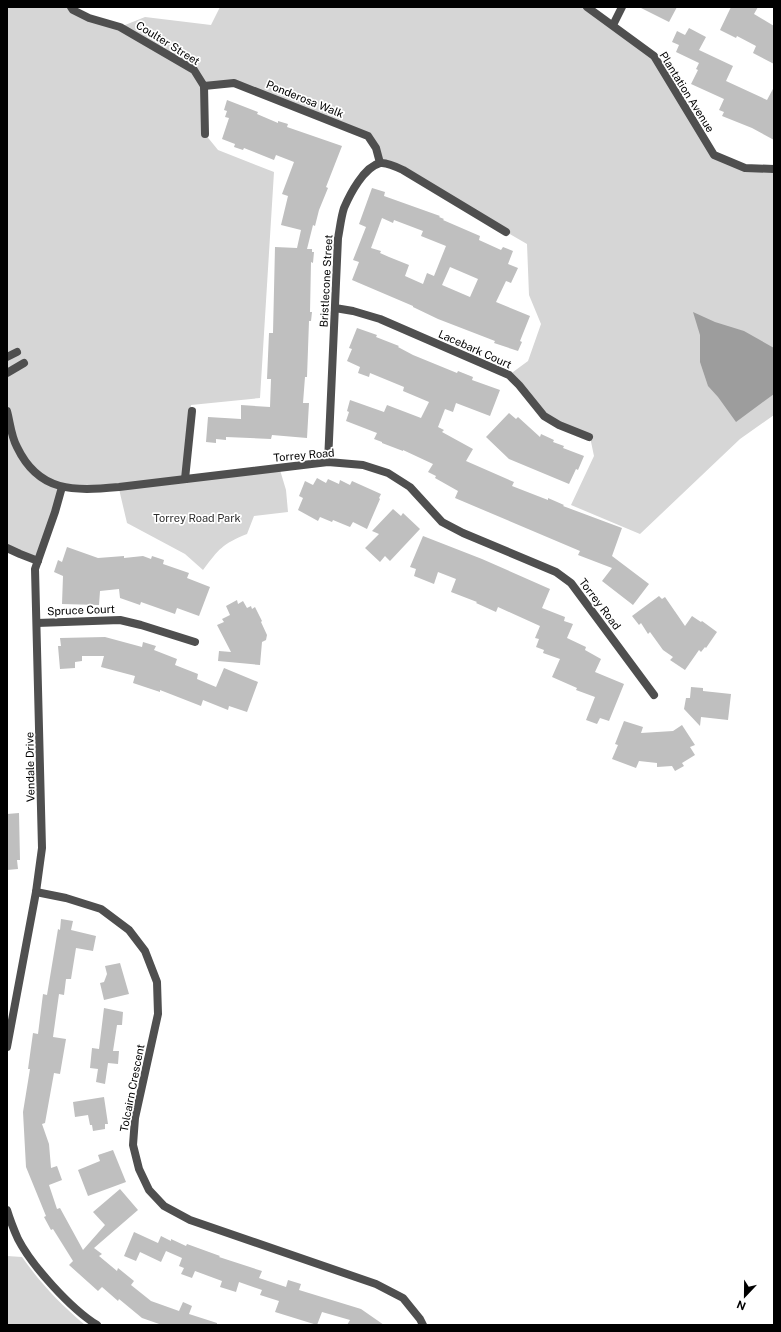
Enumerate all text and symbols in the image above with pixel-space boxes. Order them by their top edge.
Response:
street label: Coulter Street [134,19,202,67]
street label: Plantation Avenue [657,50,717,134]
street label: Ponderosa Walk [265,78,345,120]
street label: Bristlecone Street [318,234,334,328]
street label: Lacebark Court [437,327,513,371]
street label: Torrey Road [273,446,335,464]
park label: Torrey Road Park [153,512,241,524]
street label: Torrey Road [577,576,623,632]
street label: Spruce Court [47,603,115,617]
street label: Vendale Drive [23,732,37,802]
street label: Tolcairn Crescent [118,1043,146,1133]
north arrow [725,1276,765,1316]
text: N [735,1298,747,1312]

